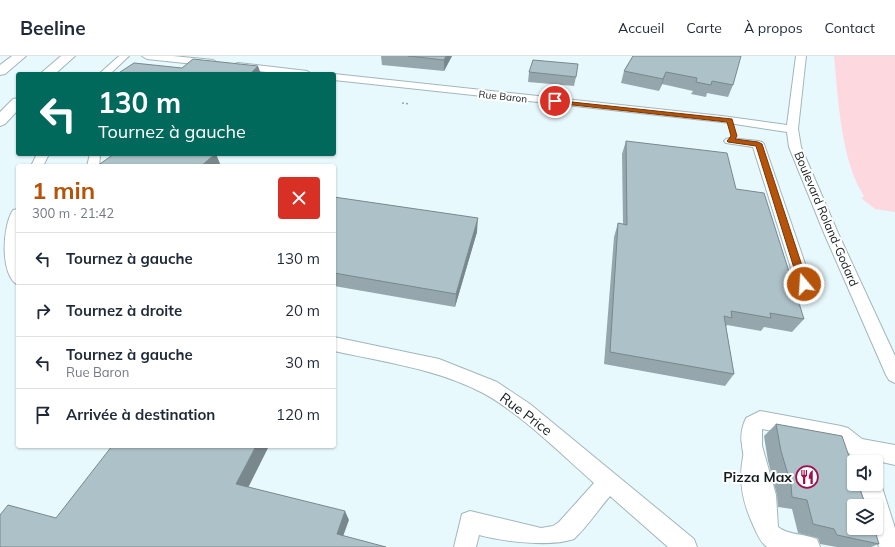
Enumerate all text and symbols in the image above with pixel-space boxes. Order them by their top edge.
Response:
text: Beeline [20,16,86,40]
text: Accueil [618,19,664,37]
text: Carte [686,19,722,37]
text: À propos [744,19,803,37]
text: Contact [825,19,875,37]
pin [538,84,572,118]
text: 130 m [98,85,181,120]
street label: Rue Baron [478,87,528,106]
icon: left [32,88,84,140]
icon: arrive [544,90,566,112]
text: Tournez à gauche [98,120,246,143]
street label: Boulevard Roland-Godard [791,149,862,289]
text: 1 min [32,175,95,205]
button: close [278,177,320,219]
text: 300 m · 21:42 [32,205,114,221]
icon: left [32,248,54,270]
text: Tournez à gauche [66,249,193,268]
text: 130 m [276,249,320,268]
position arrow [783,263,825,305]
icon: right [32,300,54,322]
text: Tournez à droite [66,301,182,320]
text: 20 m [285,301,320,320]
text: Tournez à gauche [66,345,193,364]
icon: left [32,352,54,374]
text: 30 m [285,353,320,372]
text: Rue Baron [66,364,129,380]
street label: Rue Price [496,389,556,439]
icon: arrive [32,404,54,426]
text: Arrivée à destination [66,405,215,424]
text: 120 m [276,405,320,424]
map controls [847,455,883,535]
button: sound [847,455,883,491]
restaurant icon: Pizza Max [794,464,820,490]
place label: Pizza Max [723,468,792,486]
button: layers [847,499,883,535]

